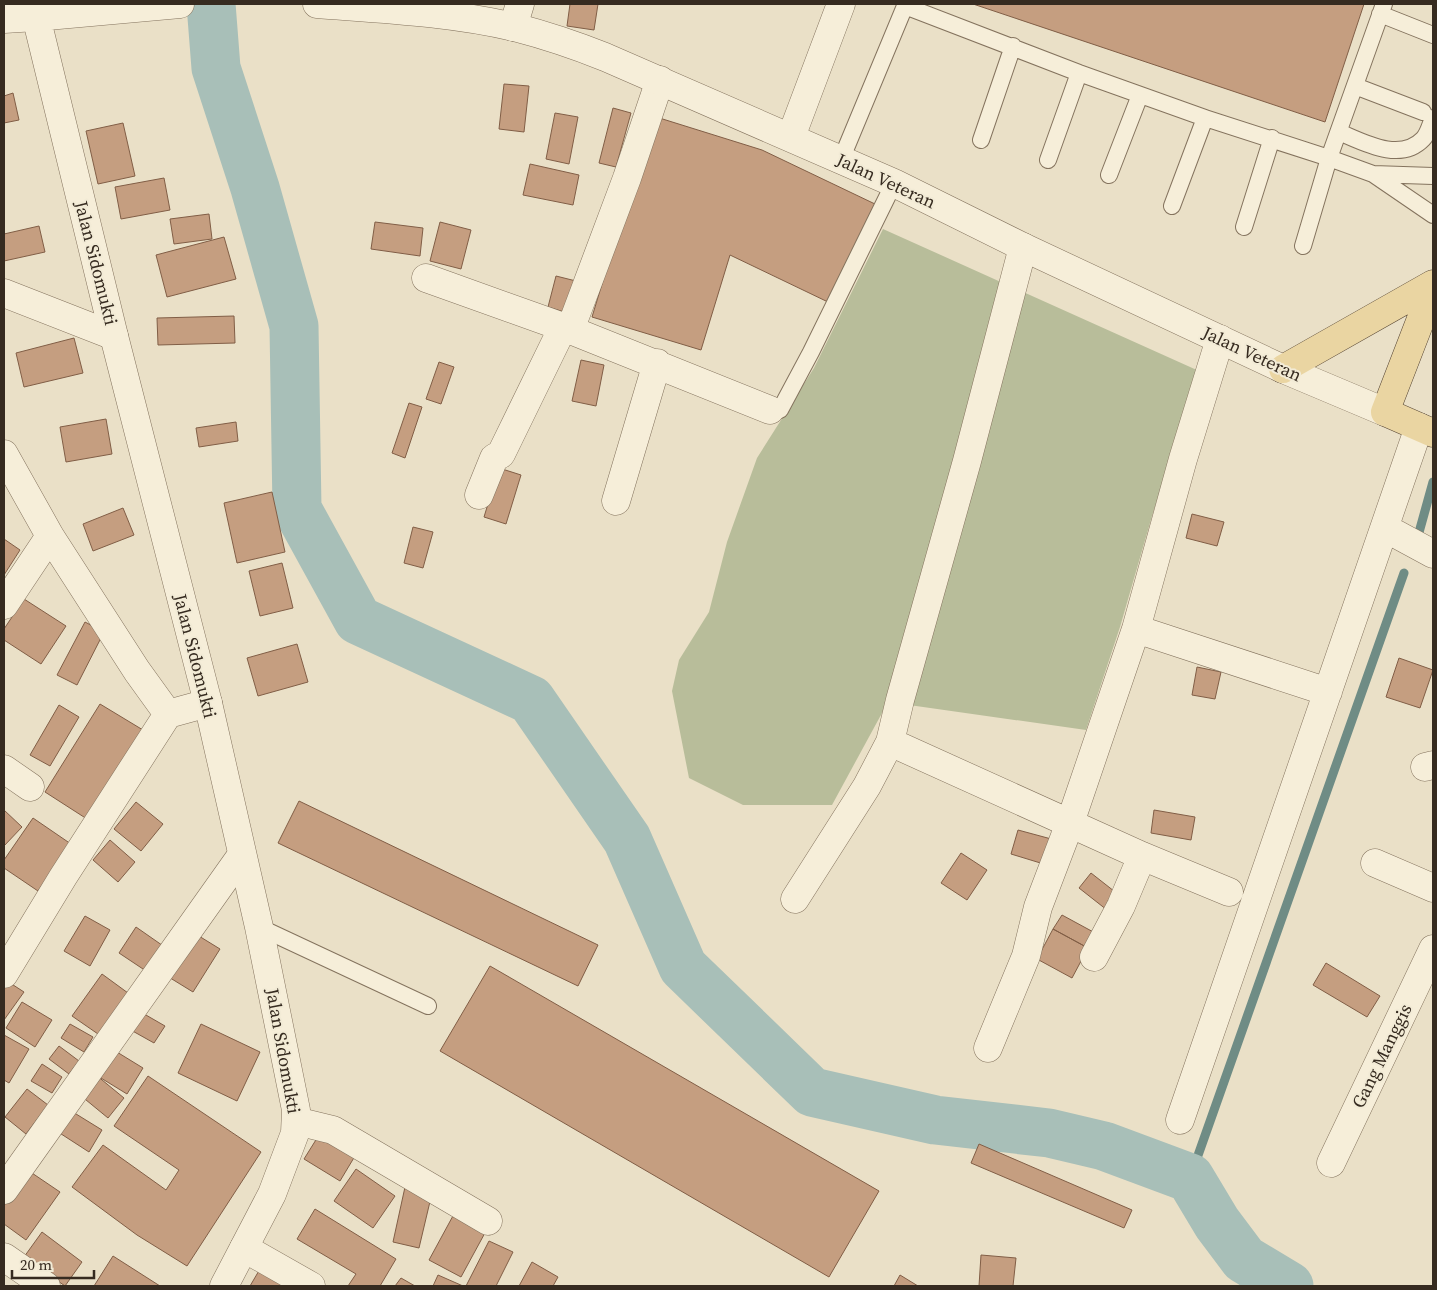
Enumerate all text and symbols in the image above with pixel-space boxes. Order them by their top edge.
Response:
street label: Jalan Veteran [832,146,940,214]
street label: Jalan Sidomukti [69,197,124,328]
street label: Jalan Veteran [1198,319,1306,387]
street label: Jalan Sidomukti [168,590,223,721]
street label: Jalan Sidomukti [260,985,307,1116]
street label: Gang Manggis [1345,999,1418,1112]
scale bar [12,1248,95,1280]
text: 20 m [20,1254,52,1275]

